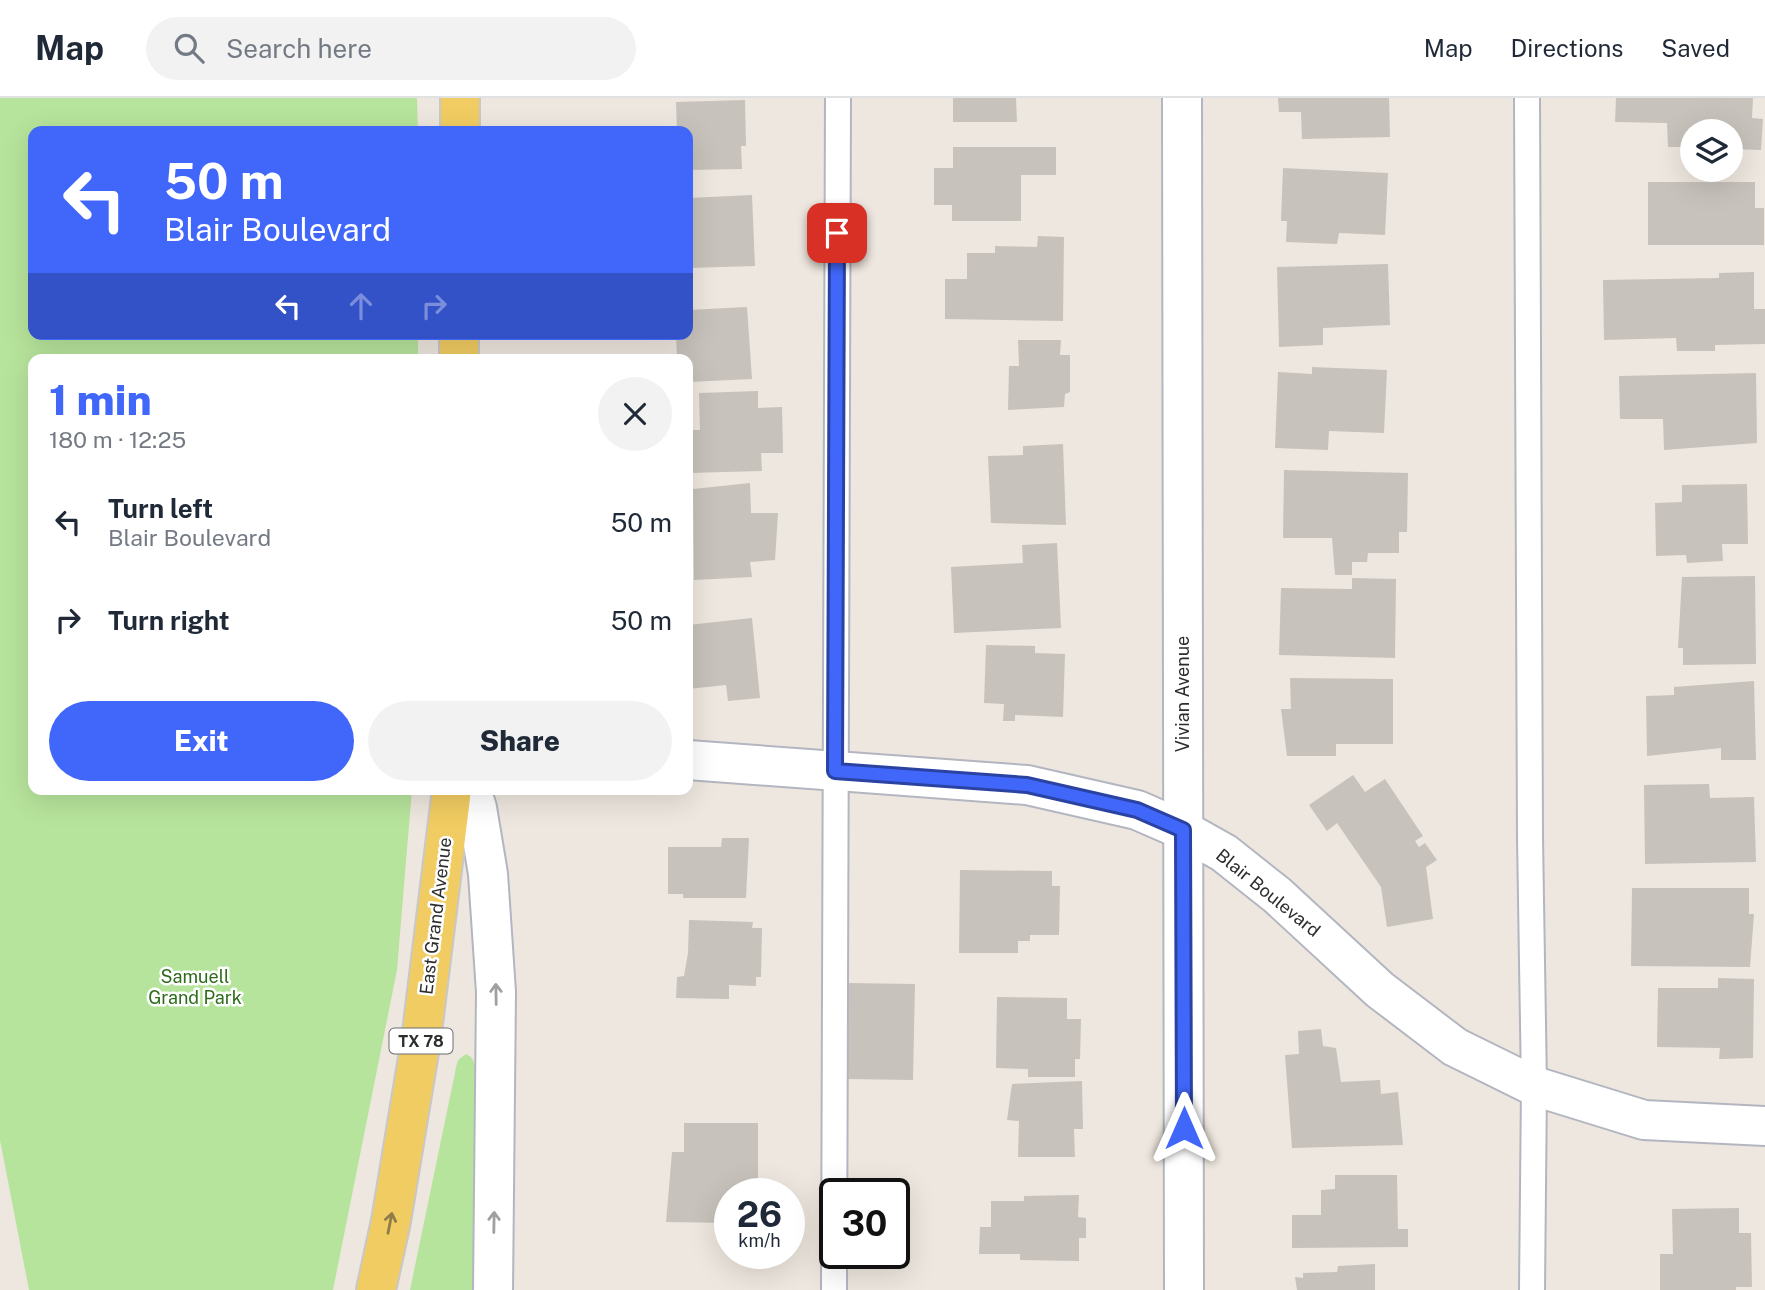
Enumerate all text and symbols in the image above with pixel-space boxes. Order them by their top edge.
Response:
search box [146,17,636,80]
text: Map [35,29,104,67]
icon: search [170,29,208,67]
text: Search here [226,33,372,64]
text: Map [1424,34,1473,62]
text: Directions [1511,34,1623,62]
text: Saved [1661,34,1730,62]
map controls [1680,119,1743,182]
button: layers [1680,119,1743,182]
text: 50 m [164,152,284,210]
icon: left [49,154,140,245]
pin [807,203,867,263]
text: Blair Boulevard [164,211,391,248]
icon: arrive [818,214,856,252]
icon: left [269,287,307,325]
icon: ahead [342,287,380,325]
icon: right [415,287,453,325]
text: 1 min [49,375,152,424]
button: close [598,377,672,451]
text: 180 m · 12:25 [49,426,186,453]
text: Turn left [108,493,213,524]
icon: left [49,503,87,541]
text: 50 m [611,507,672,538]
text: Blair Boulevard [108,524,271,551]
icon: right [49,601,87,639]
text: Turn right [108,605,230,636]
text: 50 m [611,605,672,636]
street label: Vivian Avenue [1172,636,1193,752]
button: Exit [49,701,354,781]
button: Share [368,701,672,781]
street label: East Grand Avenue [415,836,456,996]
street label: Blair Boulevard [1212,844,1325,941]
park label: Samuell Grand Park [148,966,242,1008]
one-way arrow [489,983,502,1006]
road number: TX 78 [390,1029,452,1054]
position arrow [1147,1091,1221,1165]
speed limit sign: 30 [819,1178,910,1269]
text: 26 [737,1194,782,1235]
one-way arrow [487,1211,501,1234]
one-way arrow [384,1212,398,1235]
text: km/h [738,1230,781,1251]

